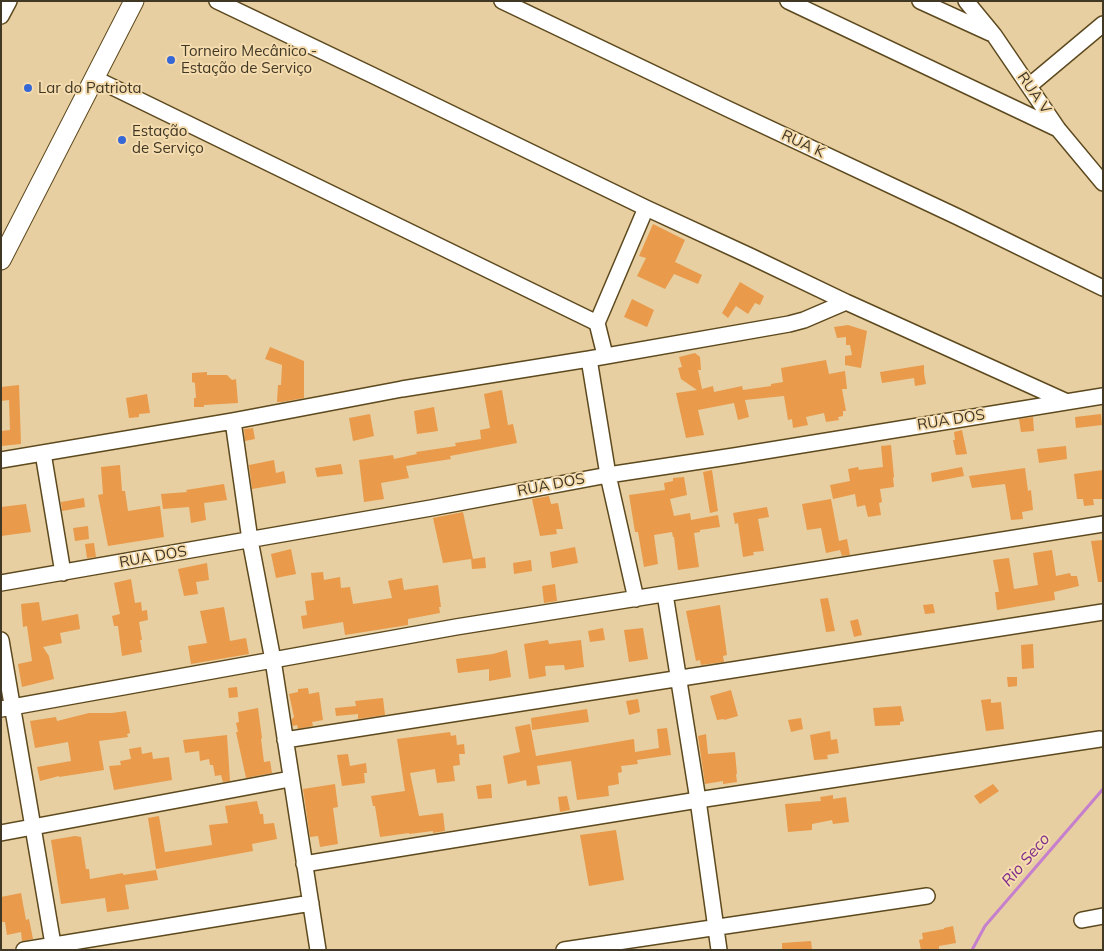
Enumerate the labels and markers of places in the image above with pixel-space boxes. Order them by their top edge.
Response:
place label: Torneiro Mecânico - Estação de Serviço [181,42,317,77]
marker: Torneiro Mecânico - Estação de Serviço [165,54,177,66]
place label: Lar do Patriota [38,79,141,97]
marker: Lar do Patriota [22,82,34,94]
place label: Estação de Serviço [132,122,204,157]
marker: Estação de Serviço [116,134,128,146]

